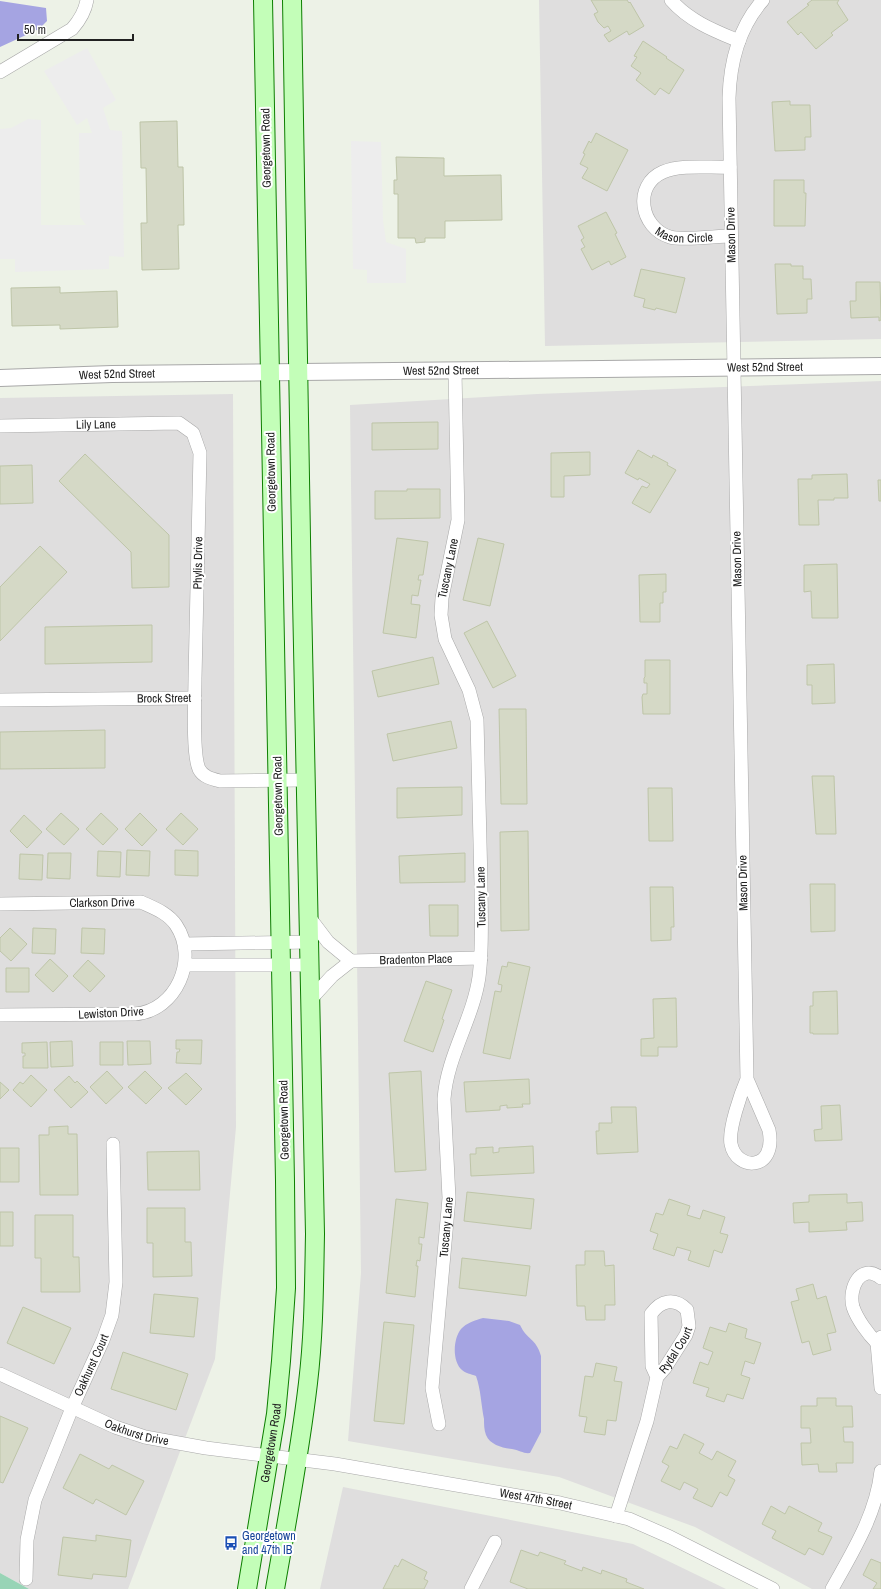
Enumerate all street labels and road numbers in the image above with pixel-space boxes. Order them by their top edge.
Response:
street label: Georgetown Road [257,108,275,188]
street label: Mason Drive [723,207,739,263]
street label: Mason Circle [652,223,714,247]
street label: West 52nd Street [727,359,803,376]
street label: West 52nd Street [403,362,479,379]
street label: West 52nd Street [79,366,155,383]
street label: Lily Lane [76,416,116,433]
street label: Georgetown Road [262,432,280,512]
street label: Mason Drive [729,531,745,587]
street label: Phylis Drive [190,536,206,590]
street label: Tuscany Lane [434,537,462,600]
street label: Brock Street [137,690,191,707]
street label: Georgetown Road [269,756,287,836]
street label: Mason Drive [735,855,751,911]
street label: Tuscany Lane [472,866,490,928]
street label: Clarkson Drive [69,894,135,911]
street label: Bradenton Place [379,951,453,968]
street label: Lewiston Drive [78,1003,144,1023]
street label: Georgetown Road [275,1080,293,1160]
street label: Tuscany Lane [436,1196,457,1258]
street label: Rydal Court [656,1325,696,1377]
street label: Oakhurst Court [70,1332,113,1399]
street label: Georgetown Road [257,1403,285,1484]
street label: Oakhurst Drive [102,1415,170,1449]
street label: West 47th Street [498,1485,574,1514]

